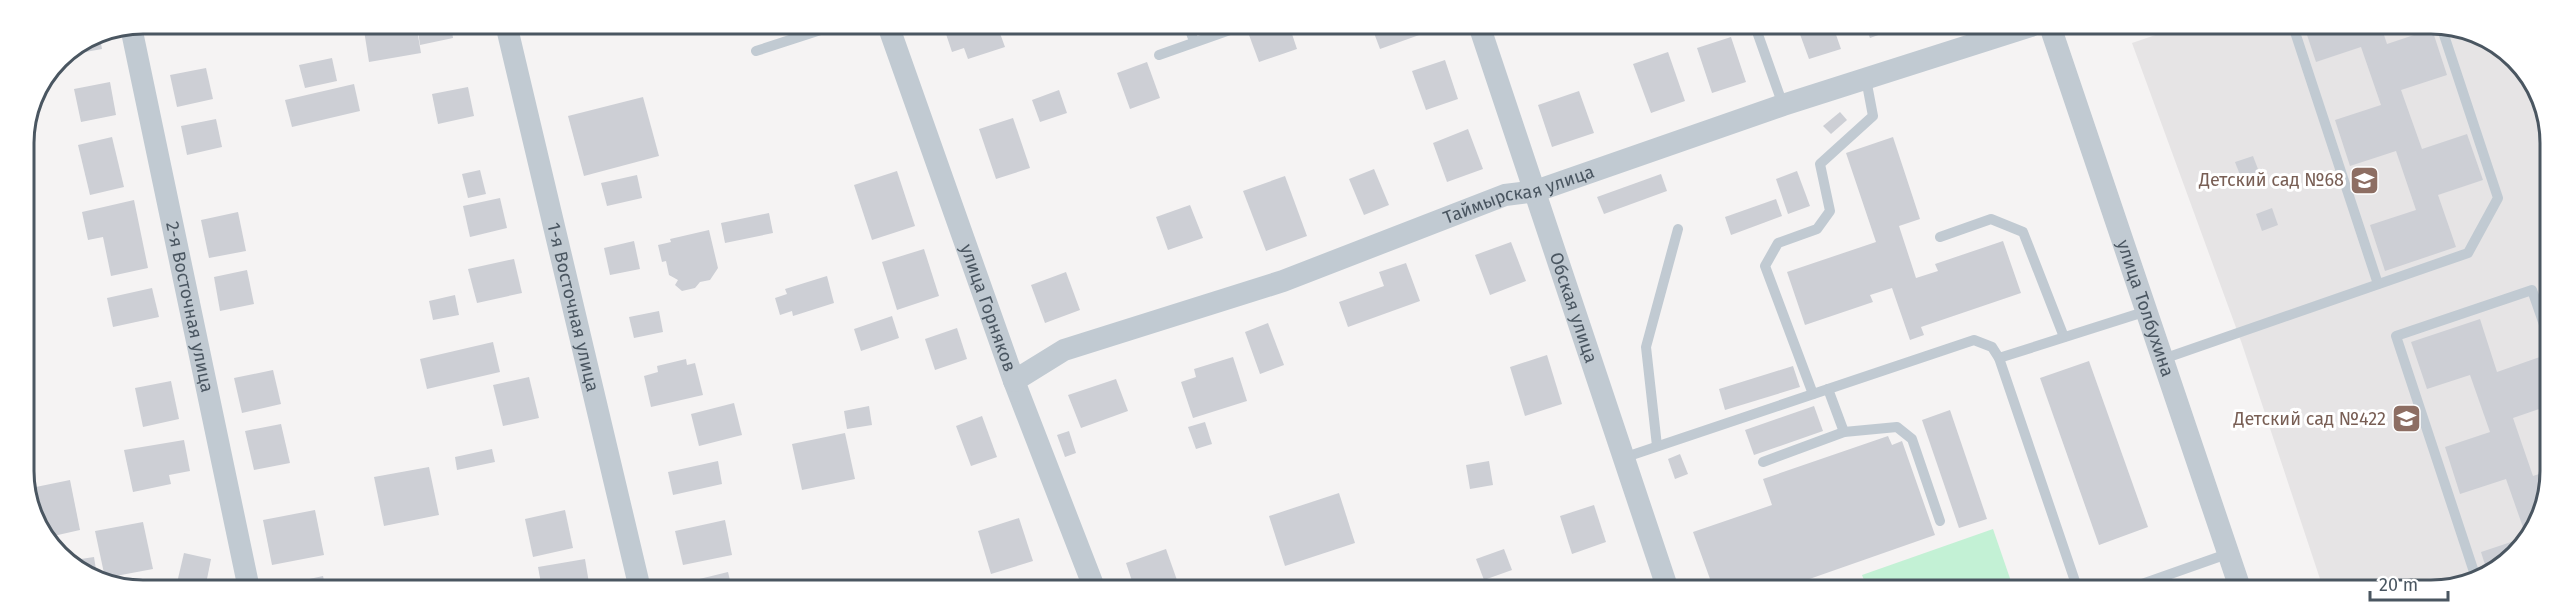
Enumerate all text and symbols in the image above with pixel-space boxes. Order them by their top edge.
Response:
street label: Таймырская улица [1440,161,1597,229]
school or university icon: Детский сад №68 [2349,164,2381,196]
place label: Детский сад №68 [2198,169,2344,191]
street label: 2-я Восточная улица [161,219,218,394]
street label: 1-я Восточная улица [542,220,604,394]
street label: улица Толбухина [2112,237,2179,380]
street label: улица Горняков [955,241,1021,375]
street label: Обская улица [1545,249,1602,366]
school or university icon: Детский сад №422 [2391,403,2423,435]
place label: Детский сад №422 [2232,408,2386,430]
scale bar [2370,564,2448,602]
text: 20 m [2379,574,2418,596]

